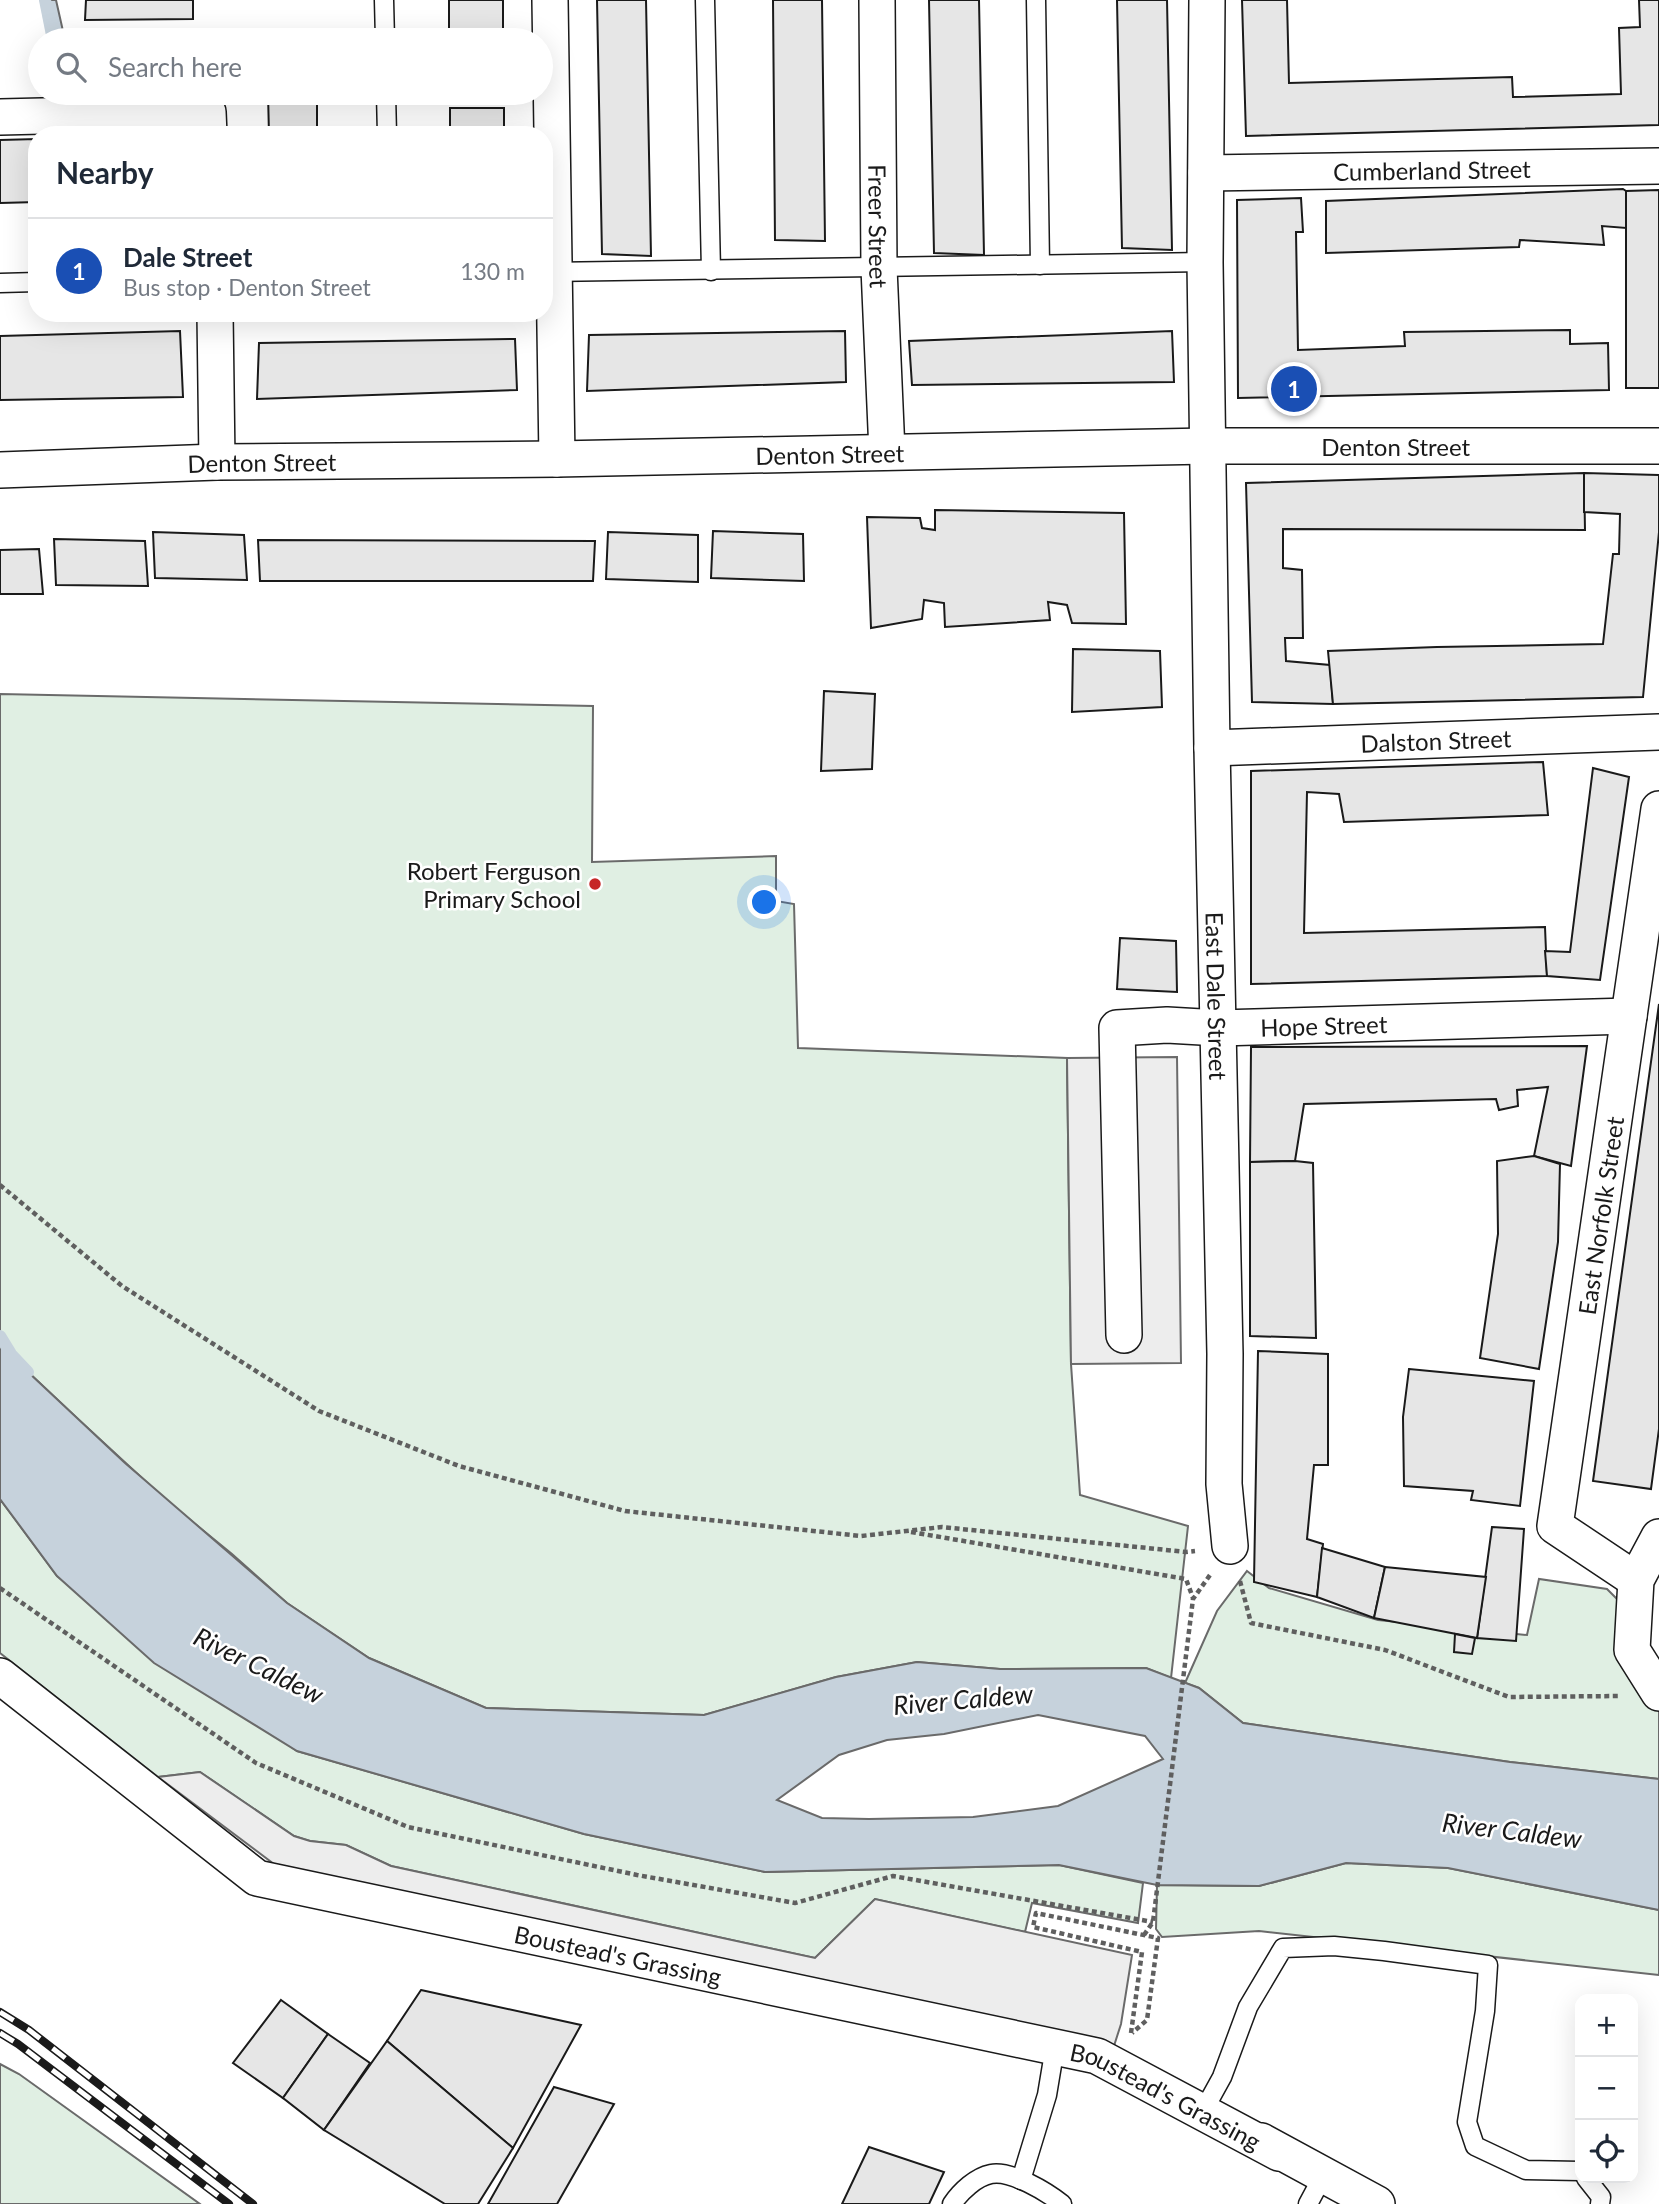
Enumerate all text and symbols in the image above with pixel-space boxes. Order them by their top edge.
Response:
search box [28,28,553,105]
icon: search [52,48,90,86]
text: Search here [108,51,242,83]
street label: Cumberland Street [1333,153,1531,186]
text: Nearby [56,154,154,190]
street label: Freer Street [864,164,894,289]
text: Dale Street [123,241,252,273]
text: 1 [72,257,86,285]
text: 130 m [460,257,525,285]
text: Bus stop · Denton Street [123,273,371,301]
pin: 1 [1271,363,1317,415]
street label: Denton Street [1321,432,1471,461]
street label: Denton Street [755,438,905,470]
street label: Denton Street [187,446,337,478]
street label: Dalston Street [1360,723,1512,757]
place label: Robert Ferguson Primary School [407,856,581,913]
marker: Robert Ferguson Primary School [587,876,603,892]
your location [747,885,781,919]
street label: East Dale Street [1201,911,1234,1081]
street label: Hope Street [1260,1009,1388,1041]
street label: East Norfolk Street [1571,1114,1629,1317]
water label: River Caldew [189,1620,330,1711]
water label: River Caldew [892,1677,1035,1721]
water label: River Caldew [1440,1806,1585,1855]
street label: Boustead's Grassing [512,1918,724,1991]
map controls [1575,1994,1638,2183]
button: + [1575,1994,1638,2057]
street label: Boustead's Grassing [1068,2036,1266,2155]
button: − [1575,2057,1638,2120]
button: locate [1575,2120,1638,2183]

